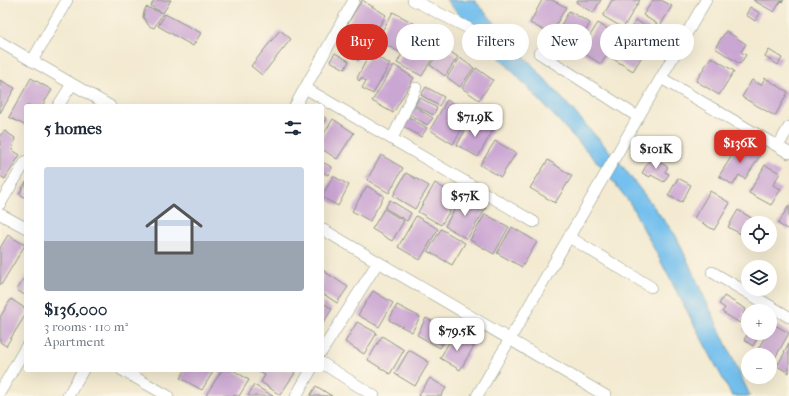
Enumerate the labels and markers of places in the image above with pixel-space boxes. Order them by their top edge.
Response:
pin: $71.9K [442,104,508,138]
pin: $136K [712,130,768,164]
pin: $101K [628,136,684,170]
pin: $57K [441,183,489,217]
pin: $79.5K [424,318,490,352]

